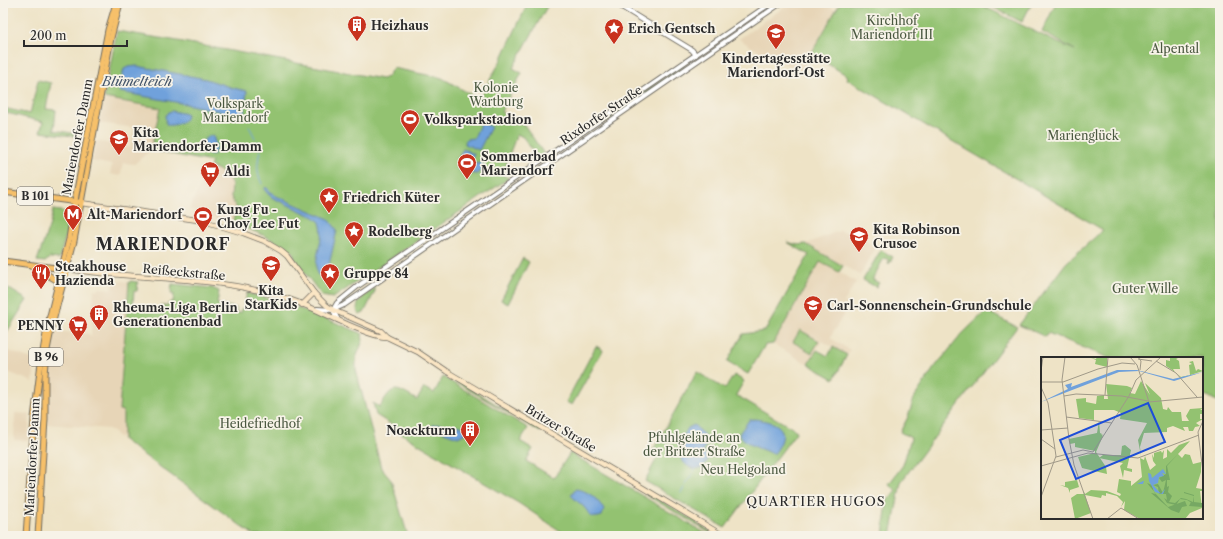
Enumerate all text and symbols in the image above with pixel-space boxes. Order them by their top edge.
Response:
park label: Kirchhof Mariendorf III [851,13,933,42]
building icon: Heizhaus [346,14,368,42]
place icon: Erich Gentsch [603,17,625,45]
place label: Heizhaus [371,18,429,33]
place label: Erich Gentsch [628,21,716,36]
scale bar [24,22,127,48]
school or university icon: Kindertagesstätte Mariendorf-Ost [765,22,787,50]
text: 200 m [30,28,67,43]
park label: Alpental [1150,41,1200,56]
place label: Kindertagesstätte Mariendorf-Ost [722,51,830,80]
water label: Blümelteich [101,73,172,89]
street label: Mariendorfer Damm [58,78,96,196]
park label: Kolonie Wartburg [468,80,523,109]
street label: Rixdorfer Straße [557,82,645,148]
park label: Volkspark Mariendorf [202,96,269,125]
sports icon: Volksparkstadion [399,108,421,136]
place label: Volksparkstadion [423,112,532,127]
place label: Kita Mariendorfer Damm [133,125,262,154]
school or university icon: Kita Mariendorfer Damm [108,128,130,156]
park label: Marienglück [1047,128,1120,143]
place label: Sommerbad Mariendorf [481,149,556,178]
sports icon: Sommerbad Mariendorf [456,152,478,180]
supermarket icon: Aldi [199,160,221,188]
place label: Aldi [223,164,251,179]
place icon: Friedrich Küter [318,186,340,214]
road number: B 101 [17,187,53,205]
place label: Friedrich Küter [343,190,440,205]
place label: Kung Fu - Choy Lee Fut [217,202,299,231]
metro station icon: Alt-Mariendorf [62,203,84,231]
sports icon: Kung Fu - Choy Lee Fut [192,205,214,233]
place label: Alt-Mariendorf [86,207,184,222]
place icon: Rodelberg [343,220,365,248]
place label: Kita Robinson Crusoe [873,222,961,251]
place label: Rodelberg [368,224,433,239]
school or university icon: Kita Robinson Crusoe [848,225,870,253]
district label: MARIENDORF [96,234,230,254]
school or university icon: Kita StarKids [260,254,282,282]
place label: Steakhouse Hazienda [55,259,126,288]
street label: Reißeckstraße [142,261,226,283]
restaurant icon: Steakhouse Hazienda [30,262,52,290]
place icon: Gruppe 84 [319,262,341,290]
place label: Gruppe 84 [344,266,409,281]
park label: Guter Wille [1112,281,1178,296]
place label: Kita StarKids [245,283,298,312]
school or university icon: Carl-Sonnenschein-Grundschule [802,294,824,322]
place label: Carl-Sonnenschein-Grundschule [827,298,1031,313]
place label: Rheuma-Liga Berlin Generationenbad [113,300,238,329]
building icon: Rheuma-Liga Berlin Generationenbad [88,303,110,331]
supermarket icon: PENNY [67,314,89,342]
place label: PENNY [17,318,65,333]
road number: B 96 [29,348,63,366]
inset map [1041,357,1203,519]
street label: Mariendorfer Damm [21,398,43,516]
street label: Britzer Straße [523,401,599,455]
park label: Heidefriedhof [220,416,302,431]
building icon: Noackturm [459,419,481,447]
place label: Noackturm [386,423,456,438]
park label: Pfuhlgelände an der Britzer Straße [643,430,745,459]
park label: Neu Helgoland [700,462,786,477]
district label: QUARTIER HUGOS [746,493,886,509]

